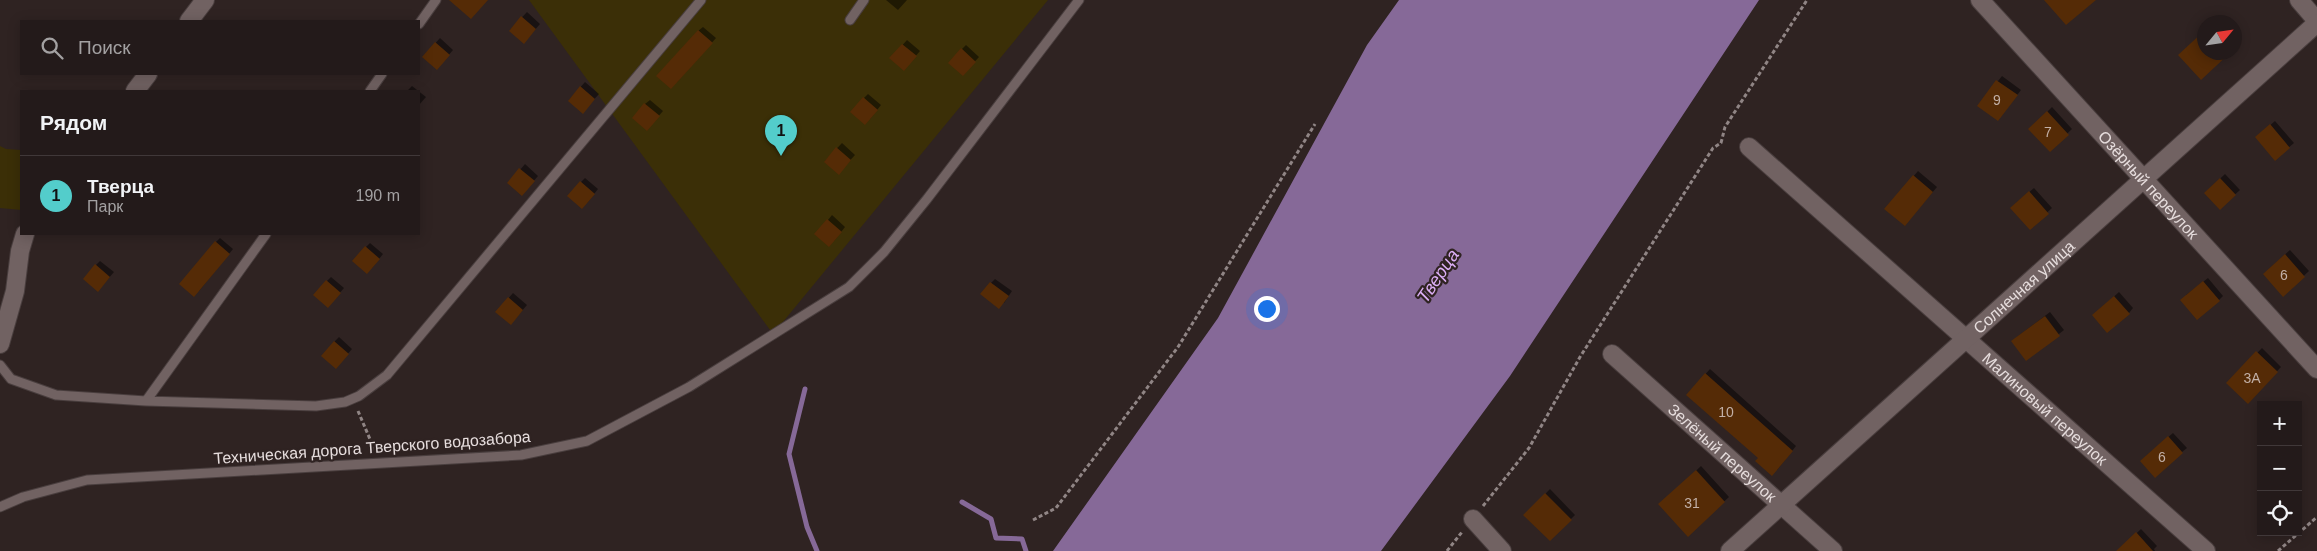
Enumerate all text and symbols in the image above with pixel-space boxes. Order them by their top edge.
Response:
north arrow [2197,15,2242,60]
search box [20,20,420,75]
icon: search [38,34,66,62]
text: Поиск [78,37,131,58]
house number: 9 [1993,92,2001,108]
text: Рядом [40,111,107,134]
pin: 1 [765,115,797,156]
house number: 7 [2044,124,2052,140]
street label: Озёрный переулок [2095,128,2202,243]
text: Тверца [87,176,154,197]
text: 1 [52,187,60,204]
text: 190 m [356,187,400,204]
text: Парк [87,198,123,215]
street label: Солнечная улица [1970,237,2078,337]
water label: Тверца [1413,246,1463,306]
house number: 6 [2280,267,2288,283]
your location [1254,296,1280,322]
street label: Малиновый переулок [1979,350,2111,469]
house number: 3А [2243,370,2261,386]
street label: Зелёный переулок [1665,400,1780,506]
map controls [2257,401,2302,536]
button: + [2257,401,2302,446]
house number: 10 [1718,404,1734,420]
street label: Техническая дорога Тверского водозабора [213,428,531,467]
button: − [2257,446,2302,491]
house number: 6 [2158,449,2166,465]
button: locate [2257,491,2302,536]
house number: 31 [1684,495,1700,511]

